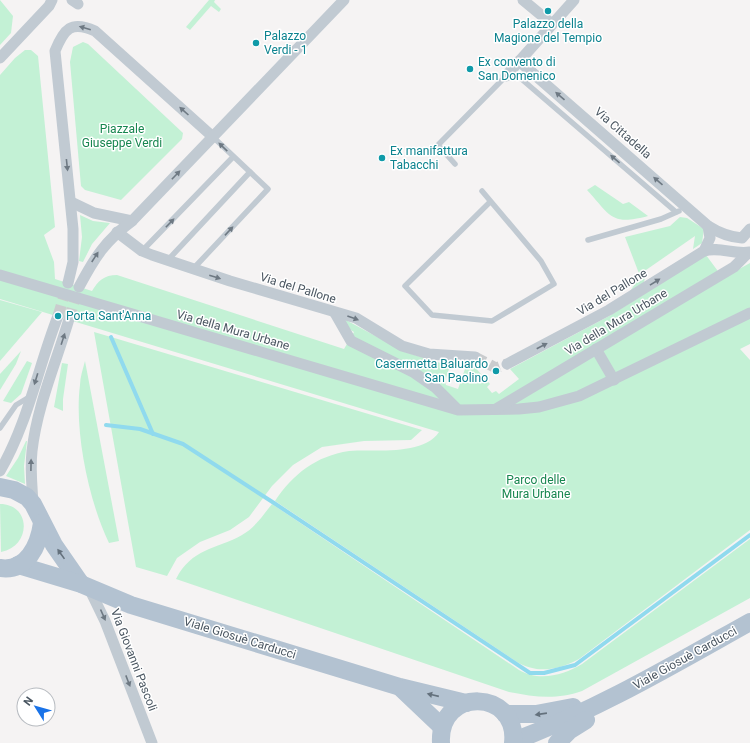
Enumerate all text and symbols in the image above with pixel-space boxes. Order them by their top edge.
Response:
marker: Palazzo della Magione del Tempio [543,6,553,16]
place label: Palazzo della Magione del Tempio [494,17,602,45]
one-way arrow [79,25,91,31]
place label: Palazzo Verdi - 1 [264,29,307,57]
marker: Palazzo Verdi - 1 [251,38,261,48]
place label: Ex convento di San Domenico [478,55,556,83]
marker: Ex convento di San Domenico [465,64,475,74]
one-way arrow [555,92,566,101]
street label: Via Cittadella [592,105,654,161]
one-way arrow [179,106,189,115]
park label: Piazzale Giuseppe Verdi [82,122,162,150]
one-way arrow [218,142,228,152]
place label: Ex manifattura Tabacchi [390,144,468,172]
marker: Ex manifattura Tabacchi [377,153,387,163]
one-way arrow [610,155,620,164]
one-way arrow [64,159,71,171]
one-way arrow [171,170,181,180]
one-way arrow [653,177,664,186]
one-way arrow [165,218,175,228]
one-way arrow [224,226,233,236]
one-way arrow [92,252,99,263]
street label: Via del Pallone [575,266,649,318]
street label: Via del Pallone [258,270,338,306]
one-way arrow [210,274,222,280]
one-way arrow [650,278,660,286]
street label: Via della Mura Urbane [562,286,670,358]
street label: Via della Mura Urbane [175,307,291,353]
place label: Porta Sant'Anna [66,309,151,323]
marker: Porta Sant'Anna [53,311,63,321]
one-way arrow [347,315,359,321]
one-way arrow [60,333,66,345]
one-way arrow [536,343,548,349]
place label: Casermetta Baluardo San Paolino [375,357,488,385]
marker: Casermetta Baluardo San Paolino [491,366,501,376]
one-way arrow [33,374,39,386]
one-way arrow [28,459,35,471]
park label: Parco delle Mura Urbane [502,473,570,501]
one-way arrow [57,549,64,560]
street label: Via Giovanni Pascoli [108,607,160,713]
one-way arrow [100,610,106,622]
street label: Viale Giosuè Carducci [182,614,298,662]
street label: Viale Giosuè Carducci [631,624,739,692]
one-way arrow [125,675,131,687]
north arrow [16,687,56,727]
one-way arrow [427,692,439,698]
text: N [21,694,36,708]
one-way arrow [535,711,547,717]

